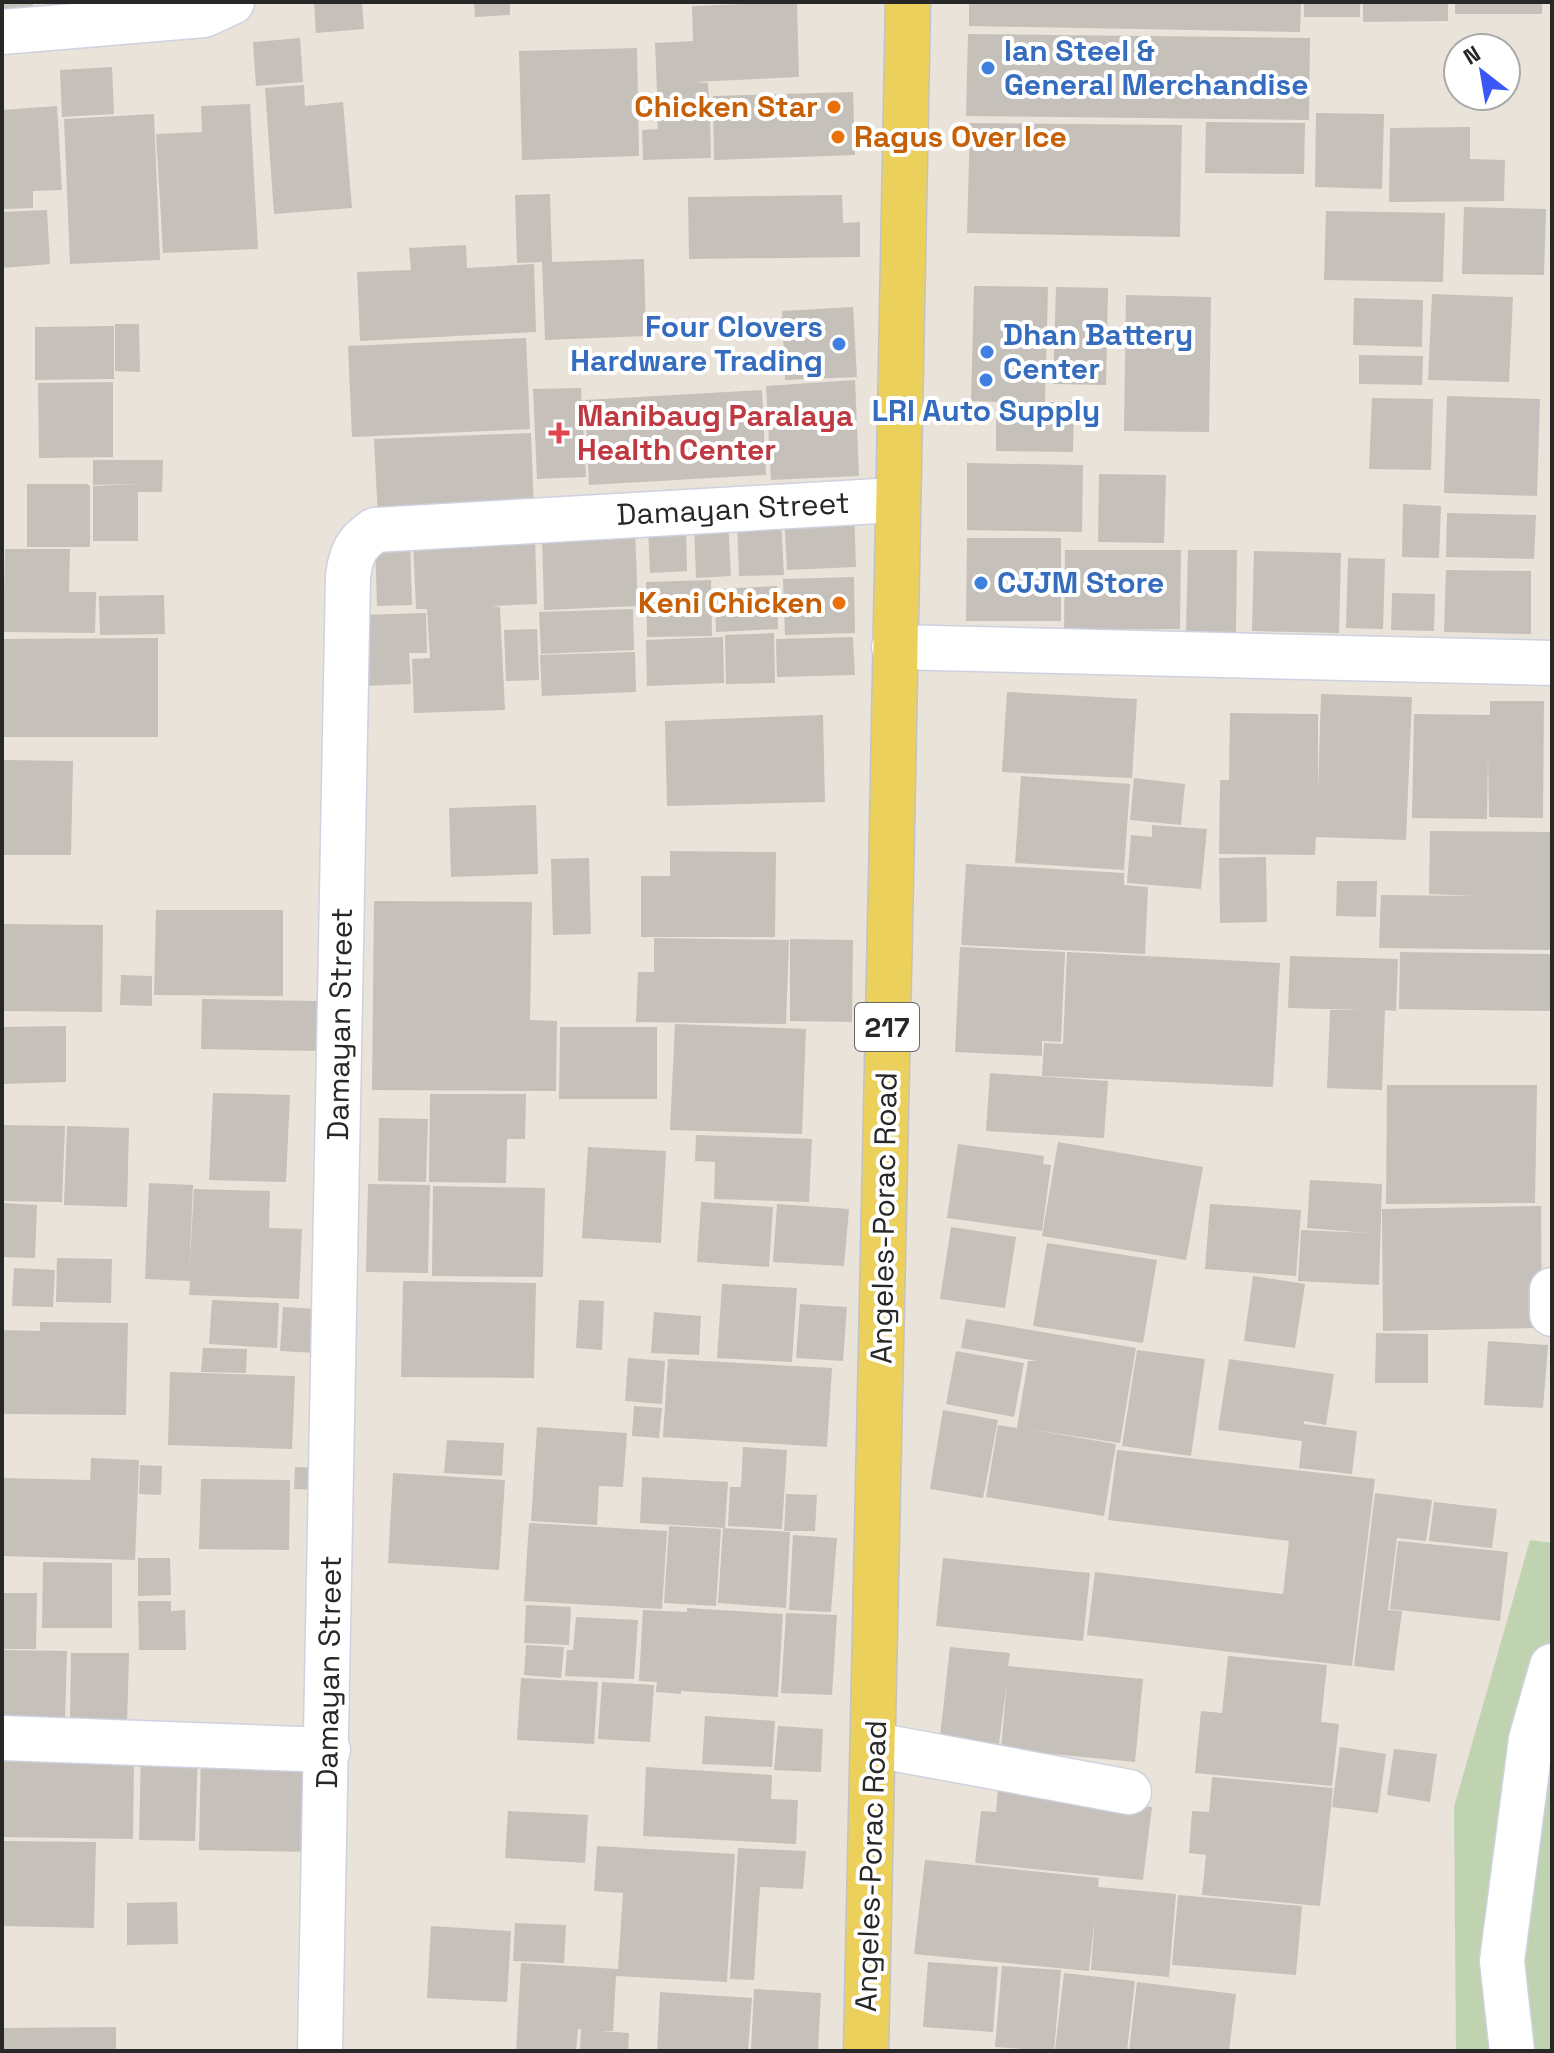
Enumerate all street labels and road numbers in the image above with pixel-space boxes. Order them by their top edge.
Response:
street label: Damayan Street [616,483,850,534]
street label: Damayan Street [318,907,361,1141]
road number: 217 [855,1003,919,1051]
street label: Angeles-Porac Road [861,1072,906,1364]
street label: Damayan Street [307,1555,350,1789]
street label: Angeles-Porac Road [846,1719,895,2013]

